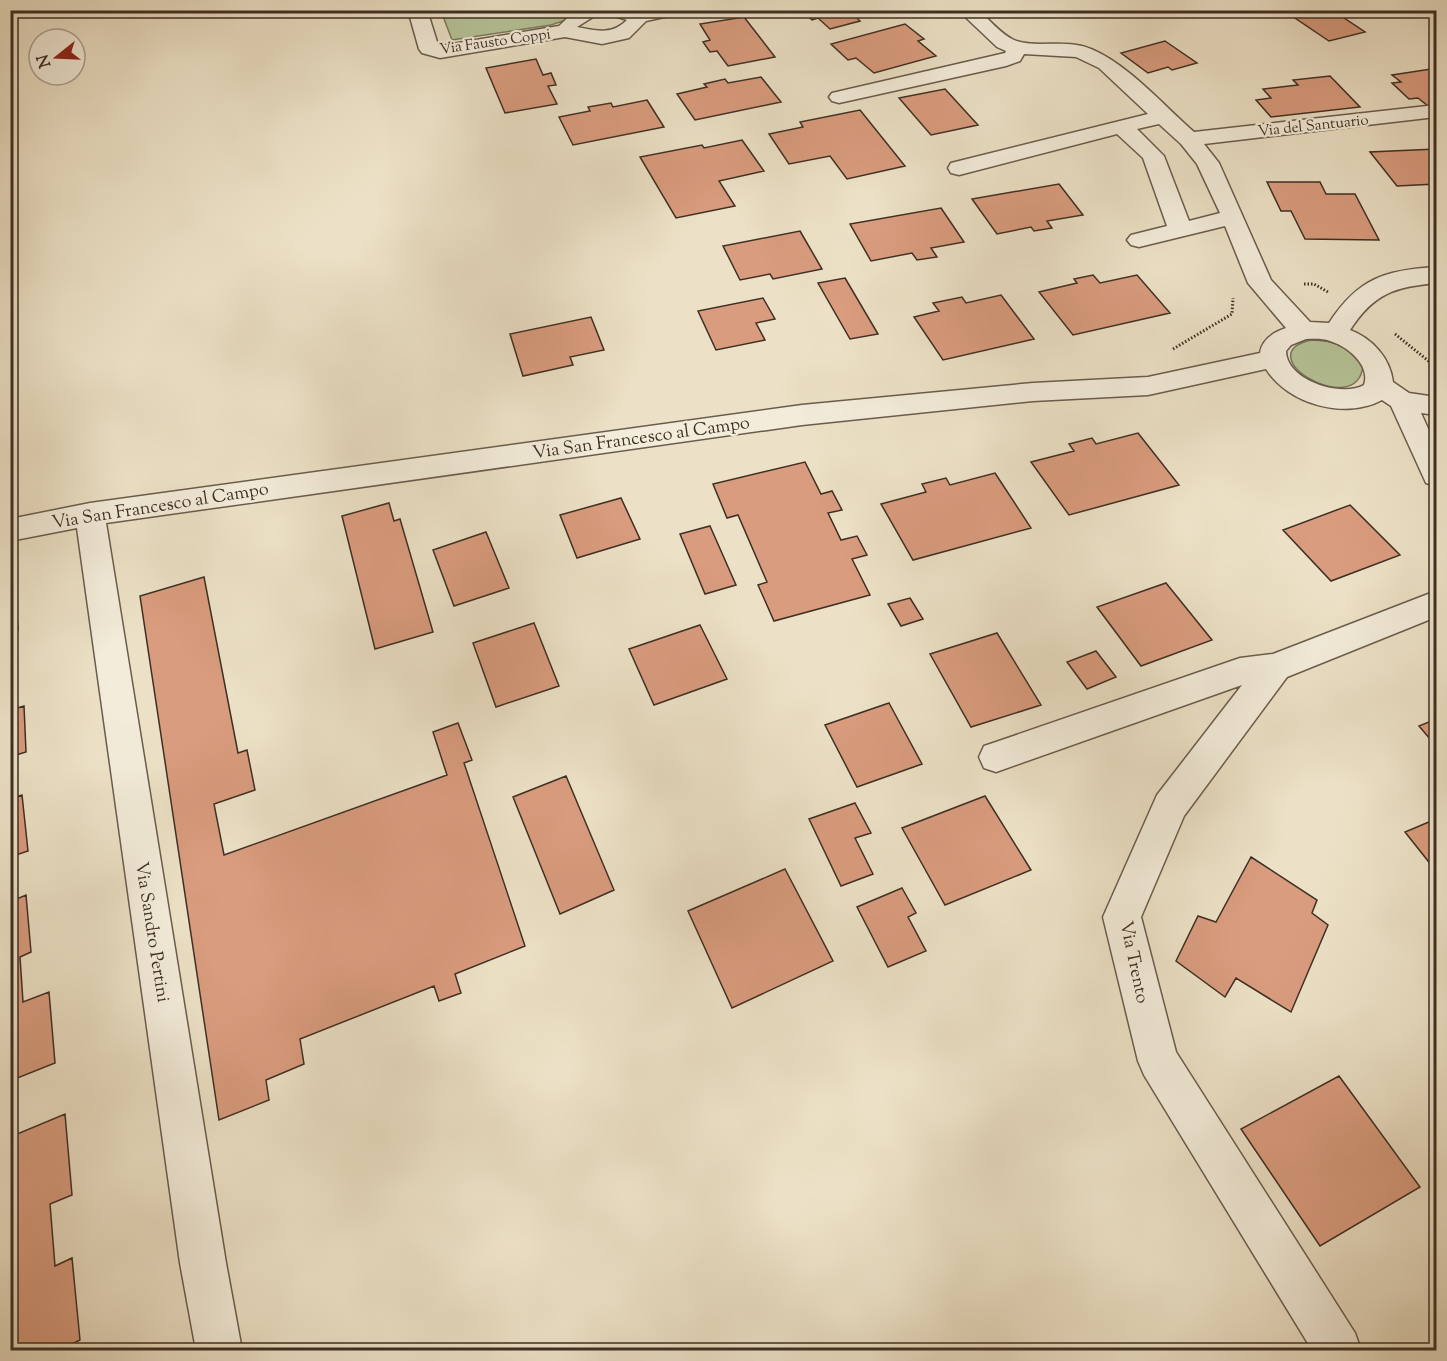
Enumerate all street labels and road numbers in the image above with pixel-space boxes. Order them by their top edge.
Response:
street label: Via Fausto Coppi [438,24,552,61]
street label: Via del Santuario [1257,110,1370,143]
street label: Via San Francesco al Campo [531,411,752,467]
street label: Via San Francesco al Campo [50,477,271,537]
street label: Via Sandro Pertini [127,860,175,1005]
street label: Via Trento [1112,919,1154,1006]

